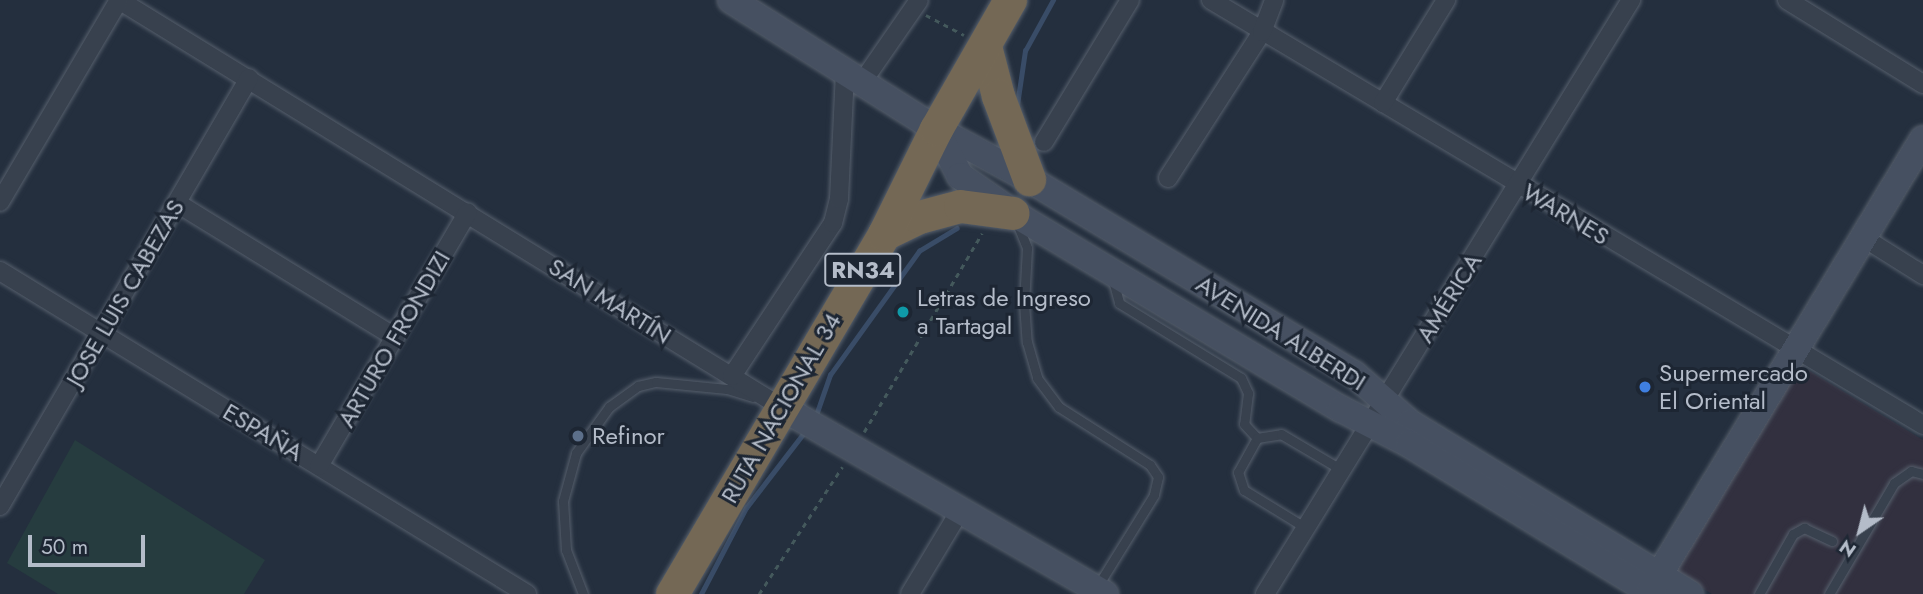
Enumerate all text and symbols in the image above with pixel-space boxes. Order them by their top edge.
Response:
street label: WARNES [1518,177,1614,251]
street label: JOSE LUIS CABEZAS [60,194,190,392]
street label: ARTURO FRONDIZI [332,246,456,432]
street label: AMÉRICA [1410,248,1488,348]
road number: RN34 [823,250,903,290]
street label: SAN MARTÍN [543,252,677,350]
street label: AVENIDA ALBERDI [1191,269,1371,397]
place label: Letras de Ingreso a Tartagal [917,284,1091,340]
marker: Letras de Ingreso a Tartagal [895,304,911,320]
street label: RUTA NACIONAL 34 [715,308,847,508]
place label: Supermercado El Oriental [1659,359,1808,415]
marker: Supermercado El Oriental [1637,379,1653,395]
street label: ESPAÑA [218,397,308,467]
place label: Refinor [592,422,665,450]
marker: Refinor [570,428,586,444]
north arrow [1825,496,1895,566]
scale bar [32,520,149,564]
text: 50 m [41,532,88,562]
text: N [1834,533,1862,564]

